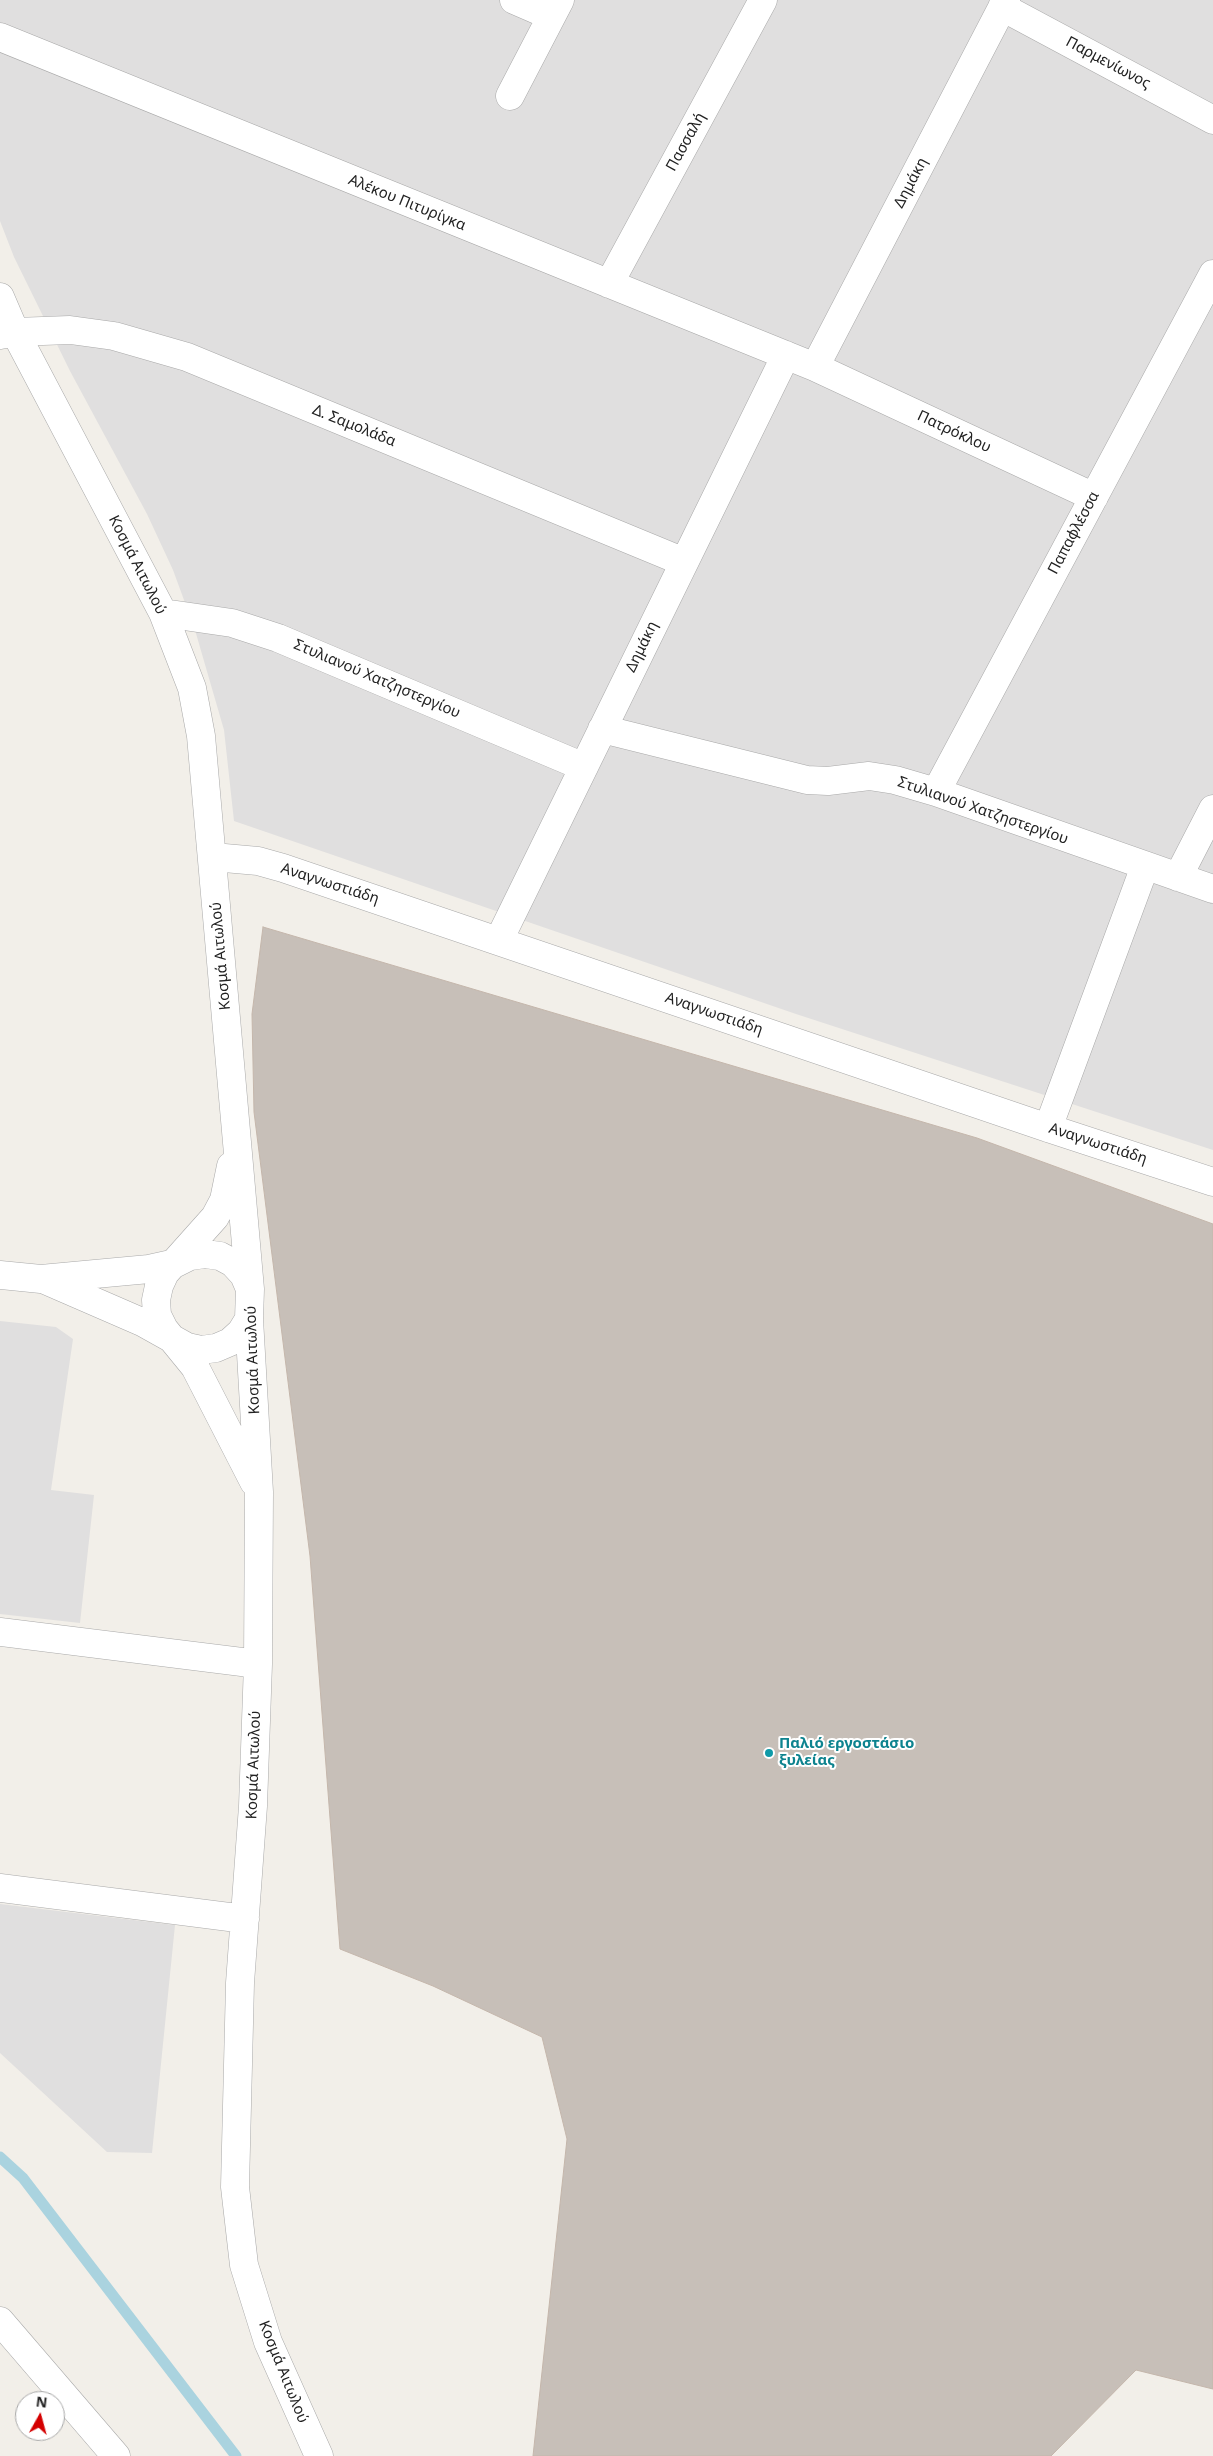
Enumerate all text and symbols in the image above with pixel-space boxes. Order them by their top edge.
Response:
street label: Παρμενίωνος [1062,33,1154,93]
street label: Πασσαλή [663,110,709,174]
street label: Δημάκη [890,155,932,211]
street label: Αλέκου Πιτυρίγκα [346,171,468,235]
street label: Δ. Σαμολάδα [310,401,398,451]
street label: Πατρόκλου [914,407,994,457]
street label: Παπαφλέσσα [1045,488,1103,578]
street label: Κοσμά Αιτωλού [104,512,170,618]
street label: Δημάκη [622,619,662,675]
street label: Στυλιανού Χατζηστεργίου [291,636,463,722]
street label: Στυλιανού Χατζηστεργίου [895,773,1071,849]
street label: Αναγνωστιάδη [279,860,381,908]
street label: Κοσμά Αιτωλού [207,901,235,1011]
street label: Αναγνωστιάδη [663,989,765,1039]
street label: Αναγνωστιάδη [1047,1120,1149,1168]
street label: Κοσμά Αιτωλού [242,1305,264,1415]
street label: Κοσμά Αιτωλού [243,1710,265,1820]
place label: Παλιό εργοστάσιο ξυλείας [779,1735,914,1770]
marker: Παλιό εργοστάσιο ξυλείας [763,1747,775,1759]
street label: Κοσμά Αιτωλού [254,2318,312,2426]
north arrow [15,2391,65,2441]
text: N [35,2391,49,2412]

